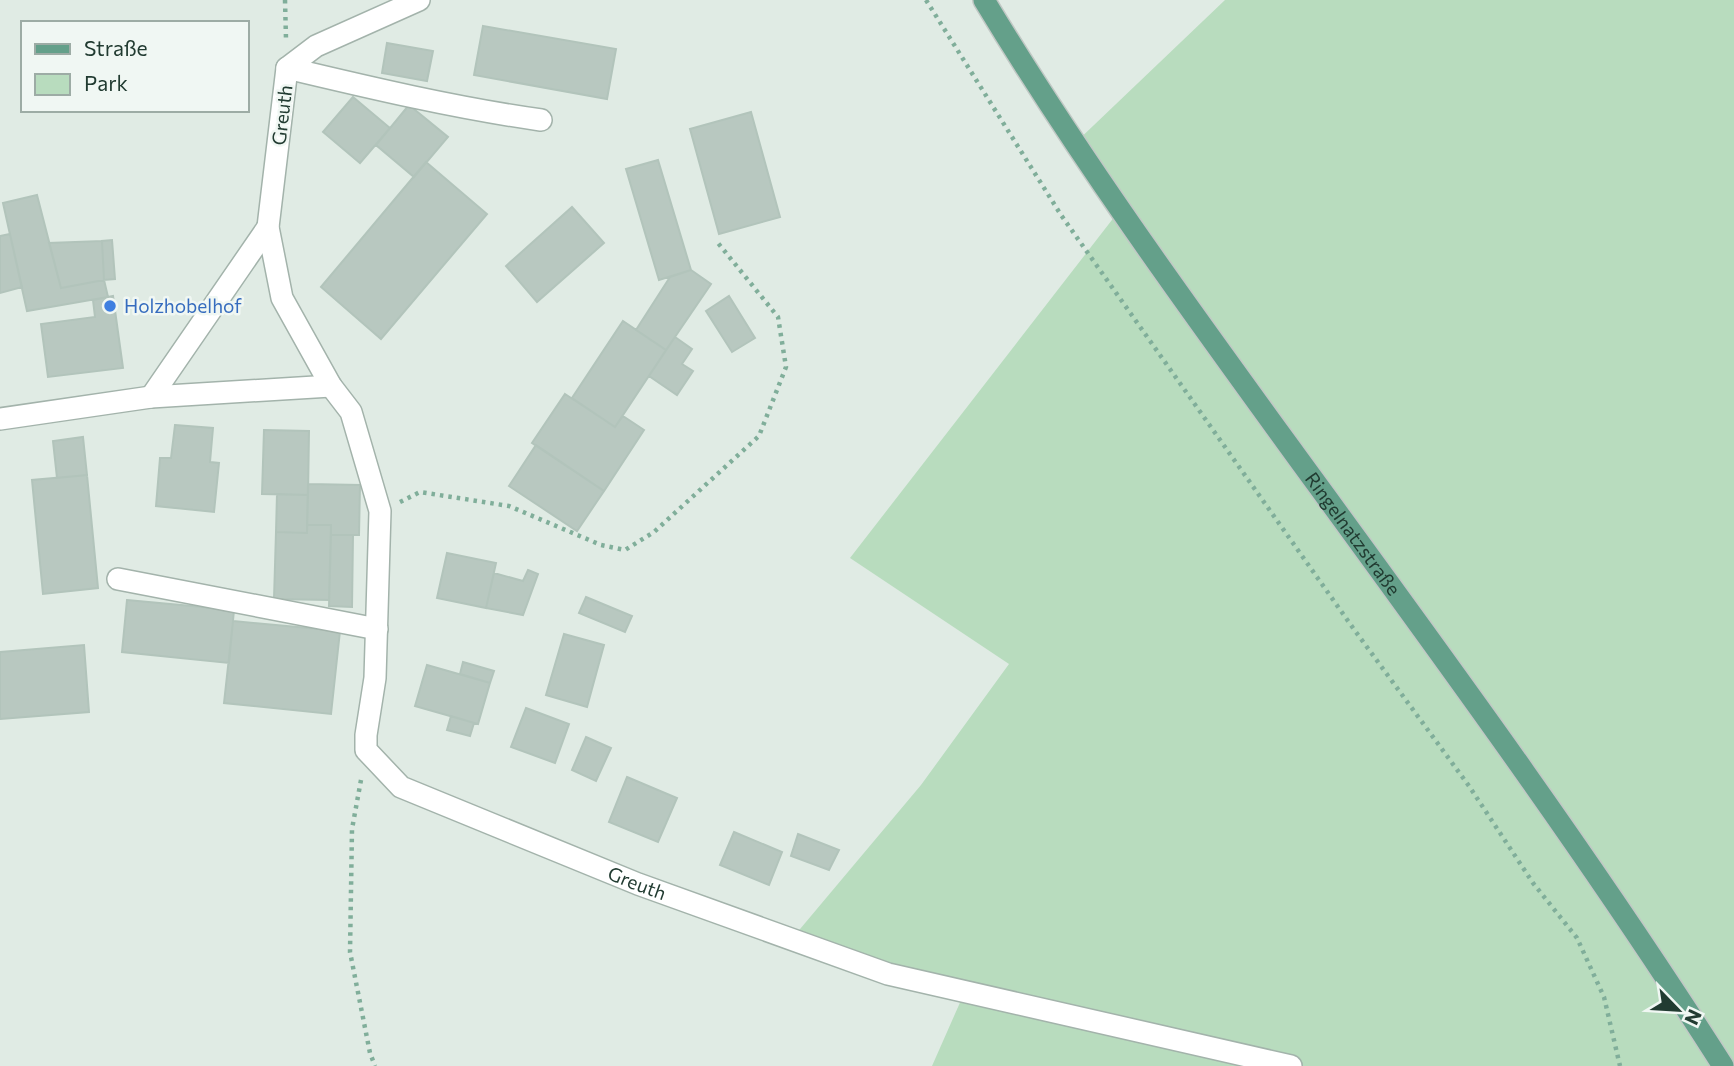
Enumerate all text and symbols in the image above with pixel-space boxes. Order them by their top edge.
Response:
legend [21,21,248,112]
text: Straße [84,35,148,60]
text: Park [84,70,128,95]
street label: Greuth [266,84,297,146]
place label: Holzhobelhof [124,294,242,317]
marker: Holzhobelhof [102,298,118,314]
street label: Ringelnatzstraße [1301,467,1406,599]
street label: Greuth [605,861,669,904]
north arrow [1643,975,1713,1045]
text: N [1680,1006,1707,1029]

